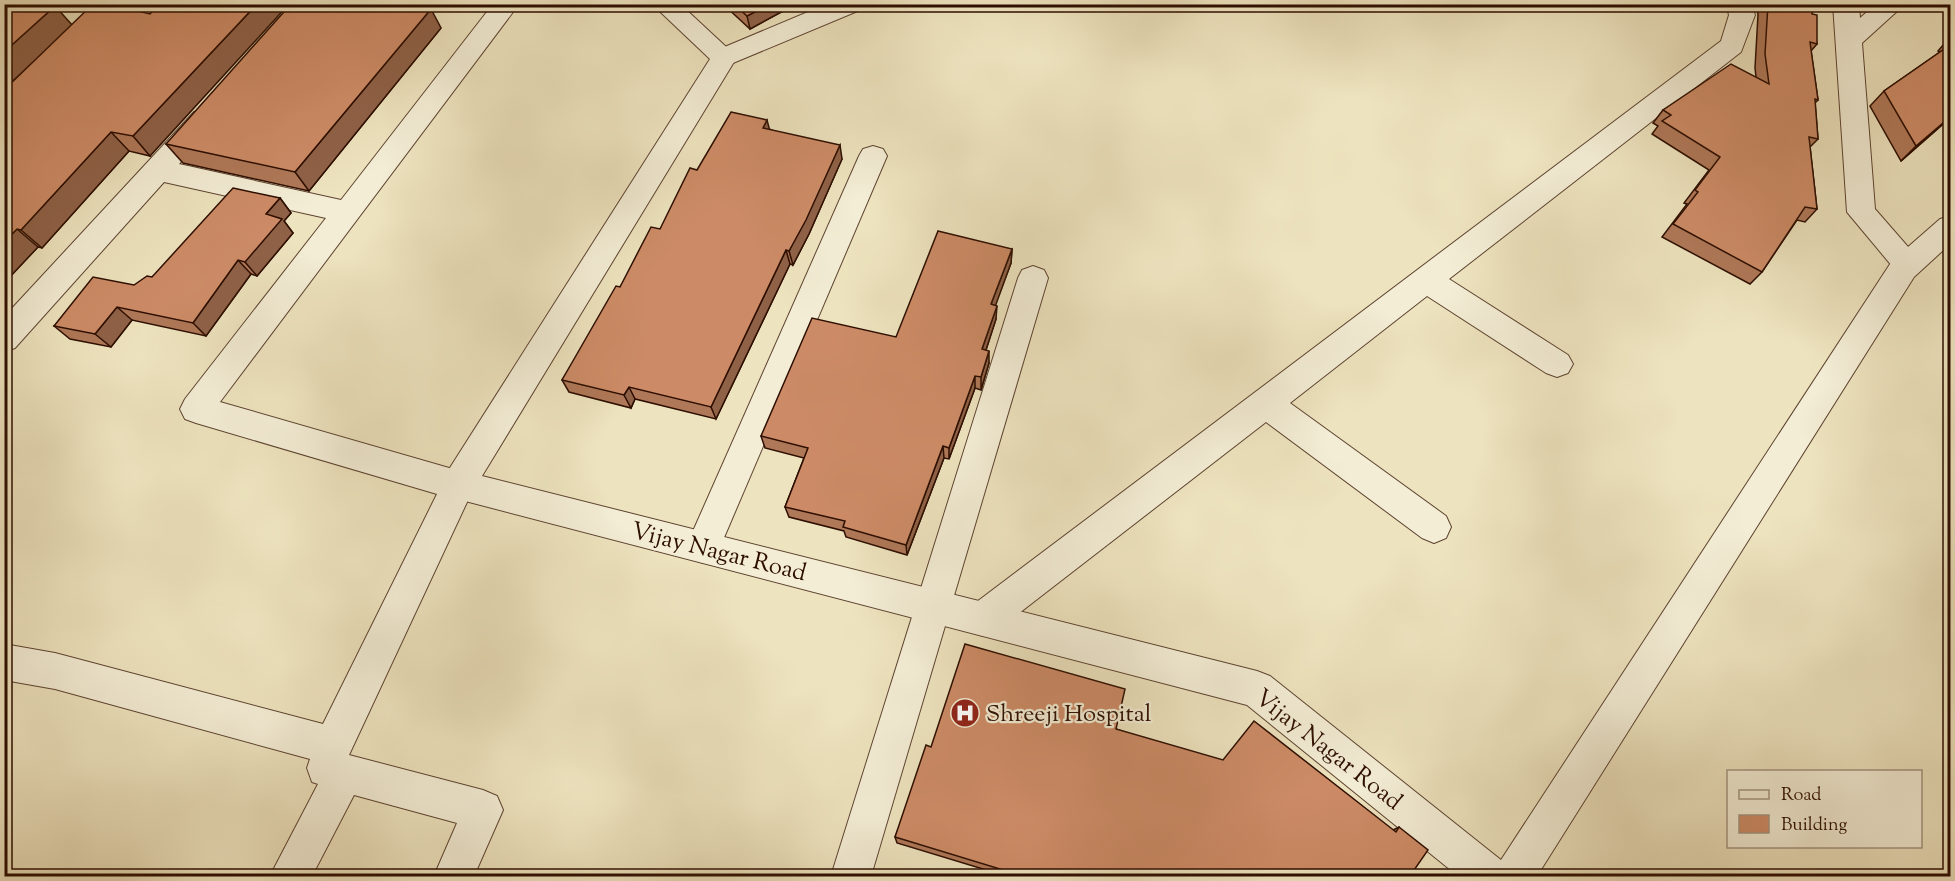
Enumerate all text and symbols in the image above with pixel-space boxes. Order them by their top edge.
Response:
street label: Vijay Nagar Road [627,515,810,591]
street label: Vijay Nagar Road [1247,682,1409,819]
hospital icon: Shreeji Hospital [949,697,981,729]
place label: Shreeji Hospital [986,698,1152,732]
legend [1727,770,1922,848]
text: Road [1781,783,1821,809]
text: Building [1781,813,1847,839]

